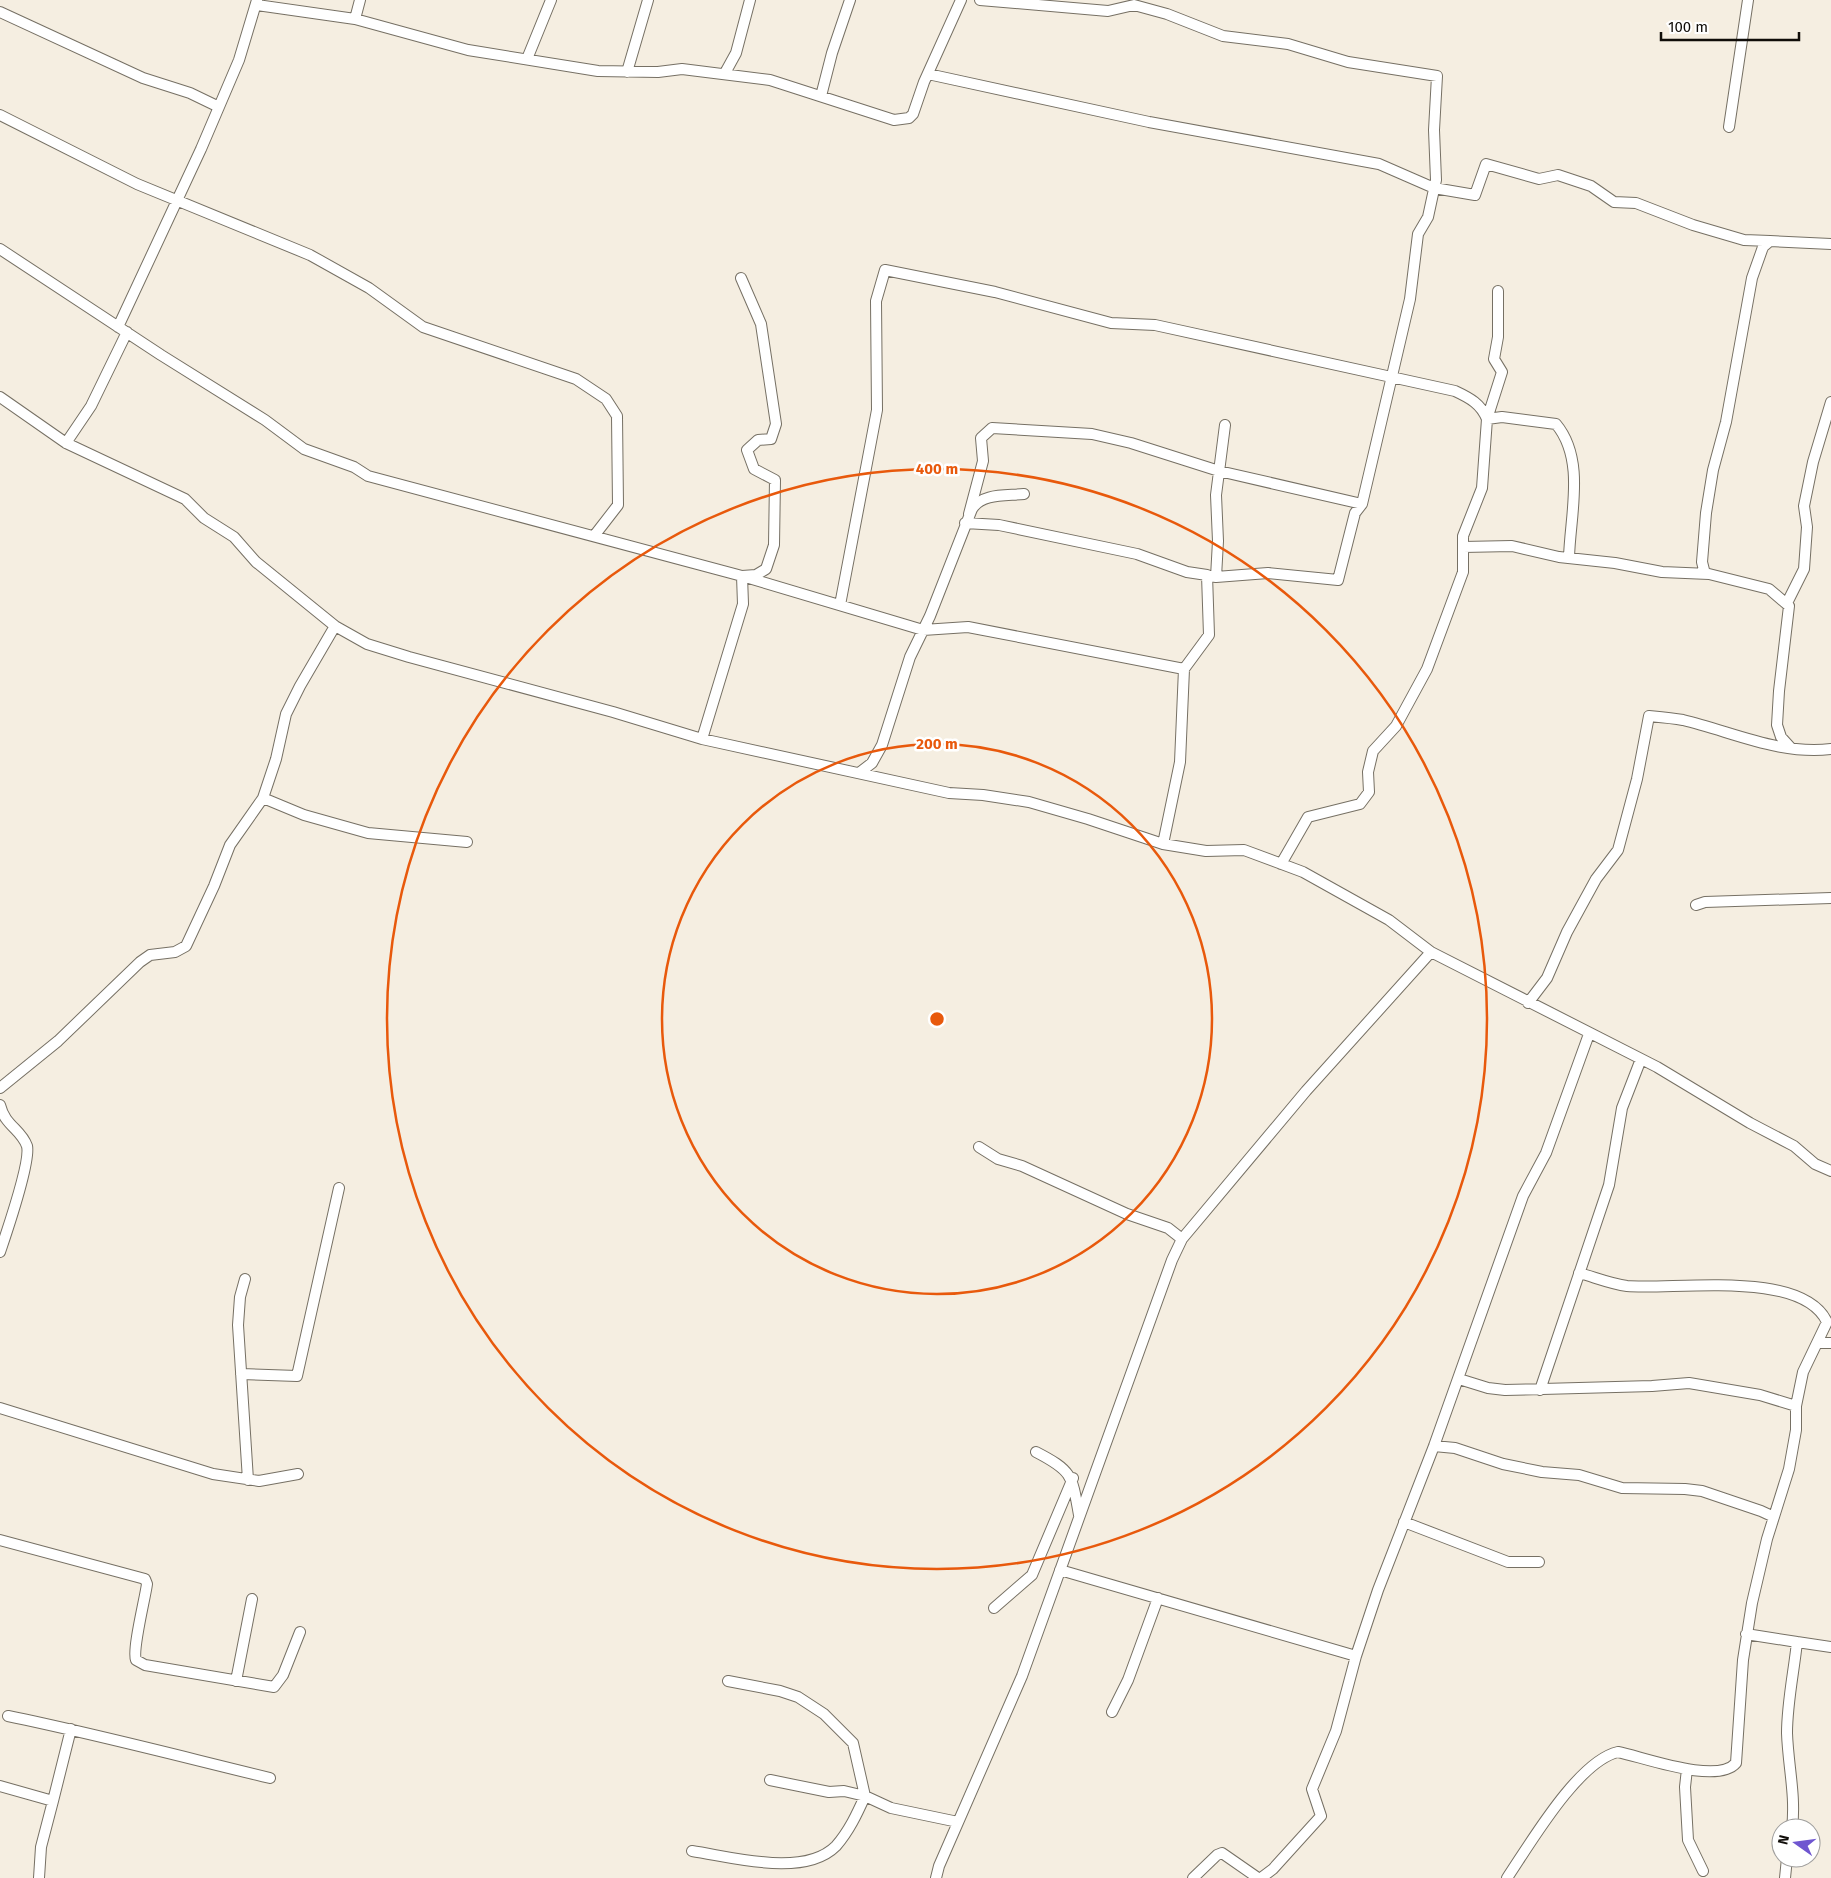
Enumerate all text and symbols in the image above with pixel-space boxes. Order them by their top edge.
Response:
scale bar [1661,10,1798,42]
text: 100 m [1668,18,1708,36]
text: 400 m [916,460,958,478]
text: 200 m [916,735,958,753]
centre of rings [928,1010,946,1028]
north arrow [1771,1818,1821,1868]
text: N [1774,1833,1793,1847]

